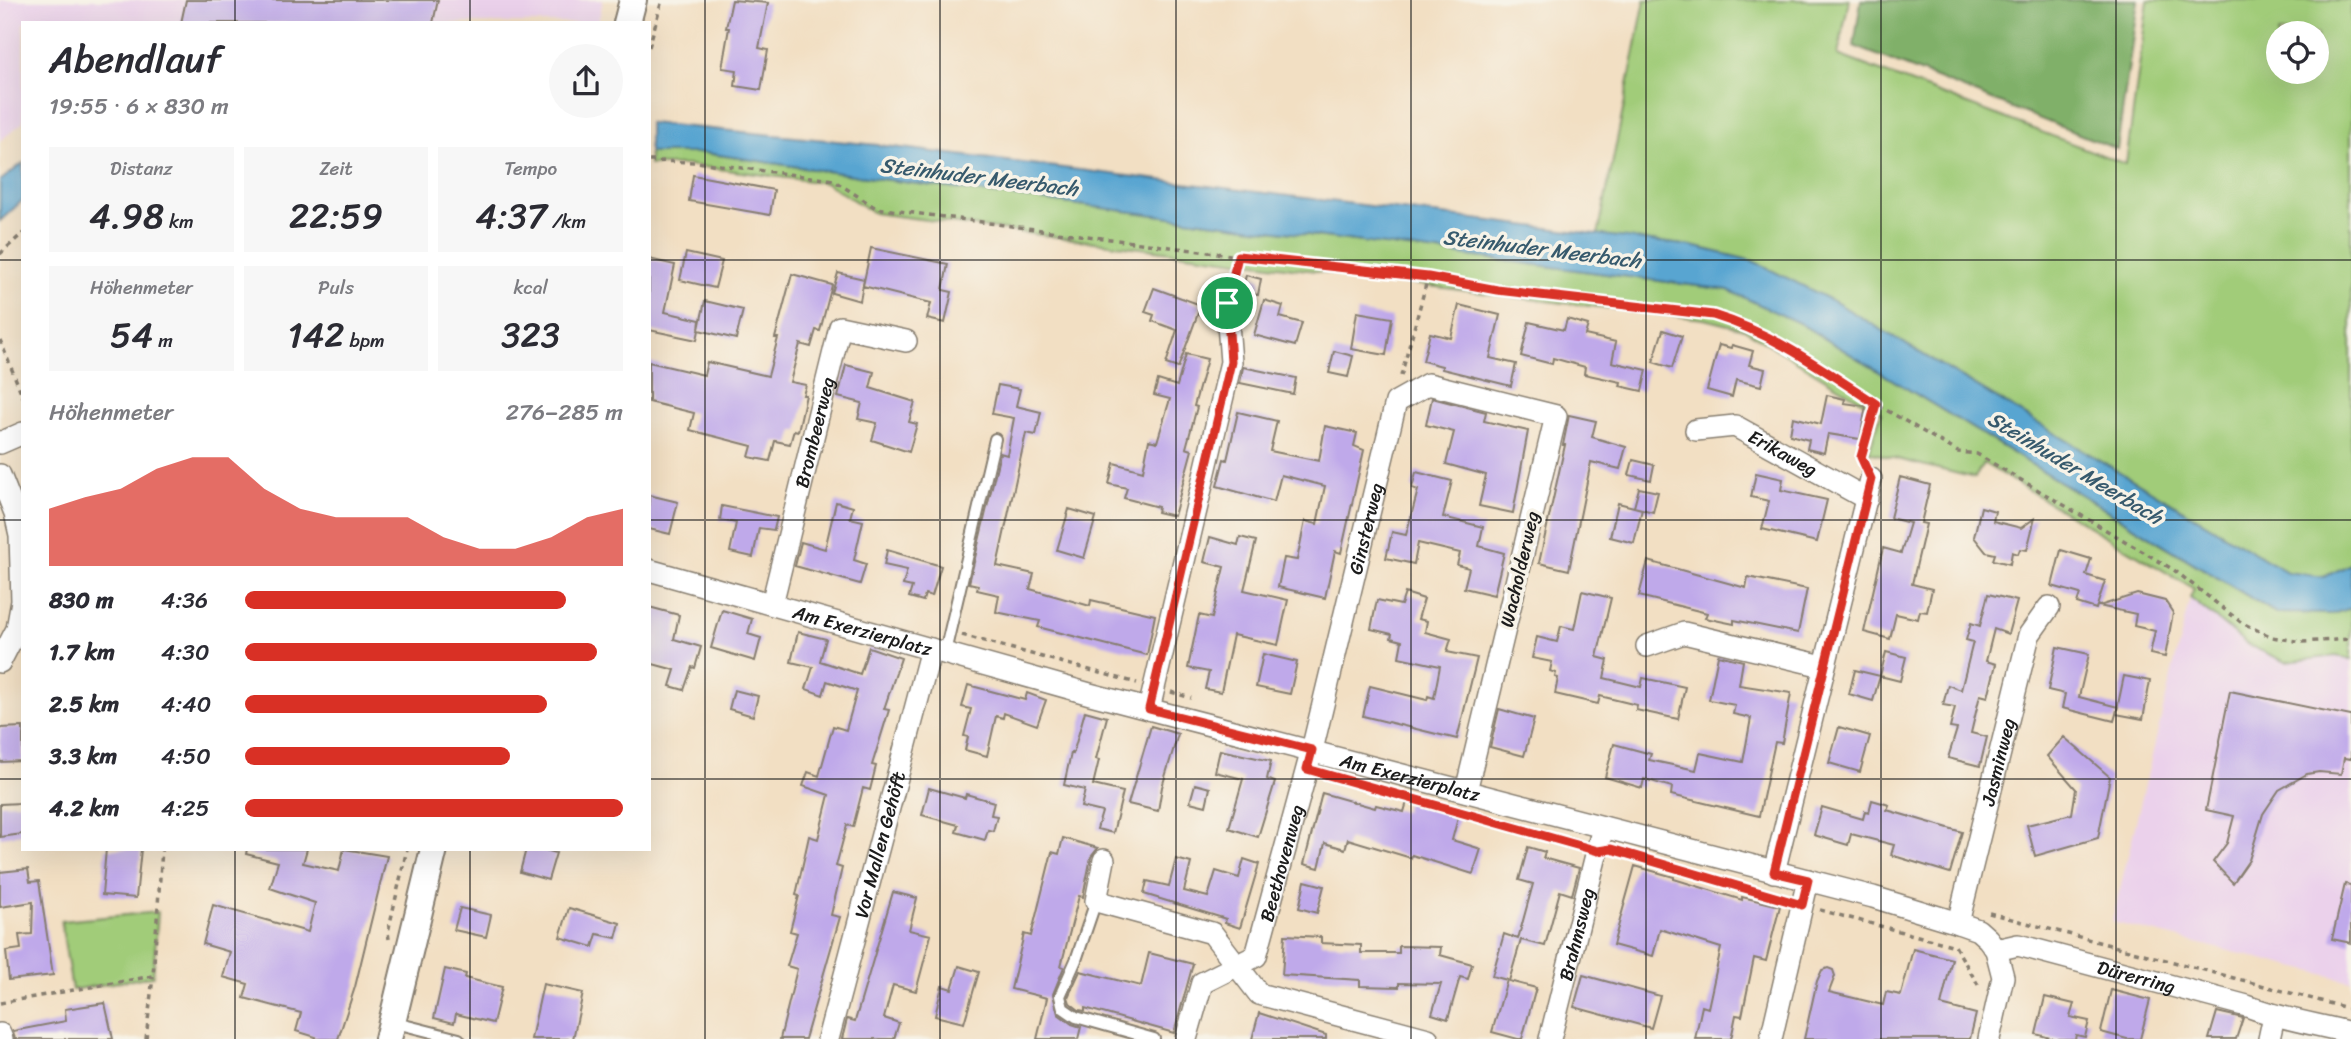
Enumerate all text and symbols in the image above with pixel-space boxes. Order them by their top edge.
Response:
map controls [2266,21,2329,84]
button: locate [2266,21,2329,84]
text: Abendlauf [49,26,222,93]
button: share [549,44,623,118]
text: 19:55 · 6 × 830 m [49,86,229,127]
water label: Steinhuder Meerbach [878,146,1082,208]
text: Distanz [110,152,173,185]
text: Zeit [319,152,353,185]
text: Tempo [504,152,557,185]
text: 4.98 [89,185,164,247]
text: 22:59 [289,185,383,247]
text: 4:37 [475,185,547,247]
text: km [164,205,194,238]
text: /km [547,205,586,238]
water label: Steinhuder Meerbach [1441,218,1645,280]
text: Höhenmeter [90,271,193,304]
text: Puls [318,271,354,304]
text: kcal [513,271,548,304]
pin [1197,273,1257,333]
icon: arrive [1208,284,1246,322]
text: 54 [110,304,153,366]
text: 142 [287,304,345,366]
text: 323 [501,304,560,366]
text: m [153,324,173,357]
text: bpm [345,324,385,357]
street label: Brombeerweg [785,373,844,491]
text: Höhenmeter [49,392,173,433]
text: 276–285 m [506,392,623,433]
water label: Steinhuder Meerbach [1980,401,2172,536]
street label: Erikaweg [1742,420,1824,486]
street label: Ginsterweg [1339,479,1393,578]
street label: Wacholderweg [1490,507,1549,630]
text: 830 m [49,580,114,621]
text: 4:36 [161,580,208,621]
street label: Am Exerzierplatz [788,595,937,666]
text: 1.7 km [49,632,115,673]
text: 4:30 [161,632,209,673]
text: 2.5 km [49,684,119,725]
text: 4:40 [161,684,211,725]
street label: Jasminweg [1971,714,2025,810]
text: 3.3 km [49,736,117,777]
text: 4:50 [161,736,211,777]
street label: Am Exerzierplatz [1336,743,1485,812]
street label: Vor Mallen Gehöft [845,768,915,922]
text: 4.2 km [49,788,119,829]
text: 4:25 [161,788,210,829]
street label: Beethovenweg [1250,801,1314,926]
street label: Brahmsweg [1549,884,1604,985]
street label: Dürerring [2093,951,2179,1003]

